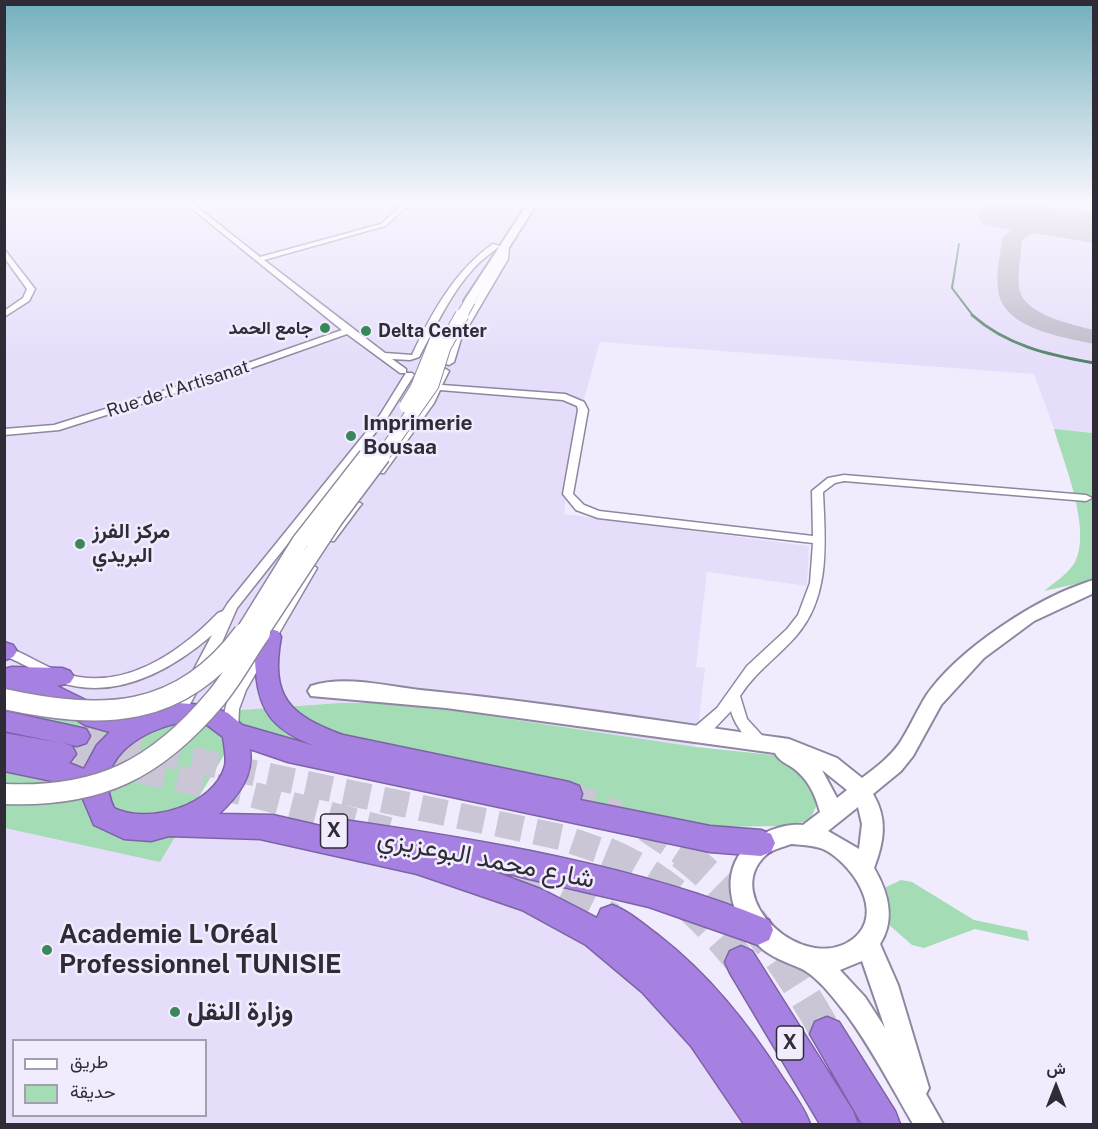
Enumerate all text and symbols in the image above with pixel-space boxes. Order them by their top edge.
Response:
place label: جامع الحمد [229,317,313,339]
place label: Delta Center [378,320,487,342]
marker: جامع الحمد [318,321,332,335]
marker: Delta Center [359,324,373,338]
street label: Rue de l'Artisanat [104,356,252,422]
place label: Imprimerie Bousaa [363,411,473,461]
marker: Imprimerie Bousaa [344,429,358,443]
place label: مركز الفرز البريدي [92,519,170,569]
marker: مركز الفرز البريدي [73,537,87,551]
road number: X [320,814,348,848]
street label: شارع محمد البوعزيزي [375,823,597,895]
place label: Academie L'Oréal Professionnel TUNISIE [59,919,341,981]
marker: Academie L'Oréal Professionnel TUNISIE [40,943,54,957]
place label: وزارة النقل [187,996,293,1028]
marker: وزارة النقل [168,1005,182,1019]
road number: X [776,1026,804,1060]
legend [12,1039,207,1117]
text: طريق [70,1051,108,1072]
north arrow [1026,1057,1086,1117]
text: ش [1046,1059,1066,1078]
text: حديقة [70,1081,116,1102]

